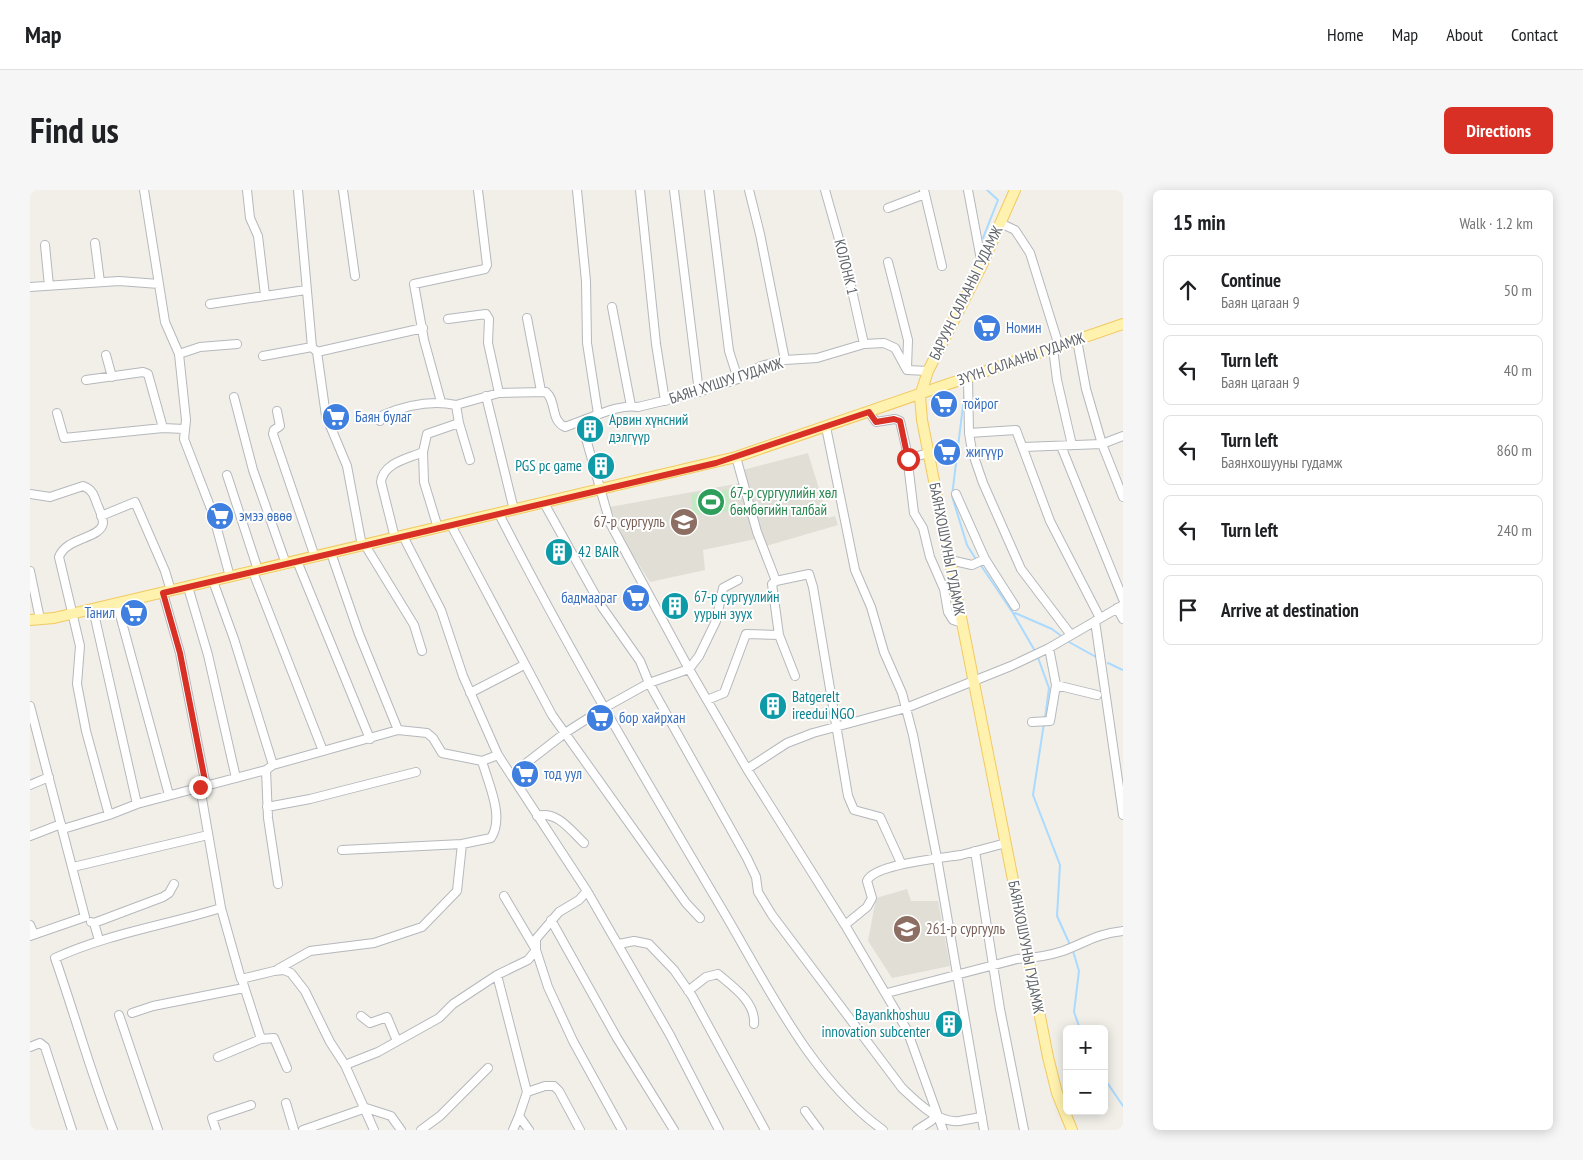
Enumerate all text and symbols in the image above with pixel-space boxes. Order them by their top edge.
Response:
text: Map [25,19,62,50]
text: Home [1327,23,1364,46]
text: Map [1392,23,1418,46]
text: About [1446,23,1483,46]
text: Contact [1511,23,1558,46]
text: Find us [30,107,119,153]
button: Directions [1444,107,1553,154]
text: 15 min [1173,209,1225,236]
text: Walk · 1.2 km [1459,213,1533,233]
street label: БАРУУН САЛААНЫ ГУДАМЖ [925,222,1006,363]
street label: КОЛОНК 1 [830,237,863,297]
text: Continue [1221,268,1281,292]
icon: ahead [1174,276,1202,304]
text: 50 m [1504,280,1532,300]
text: Баян цагаан 9 [1221,292,1300,312]
supermarket icon: Номин [972,313,1002,343]
place label: Номин [1006,318,1041,337]
street label: ЗҮҮН САЛААНЫ ГУДАМЖ [955,328,1087,389]
text: Turn left [1221,348,1278,372]
street label: БАЯН ХҮШУУ ГУДАМЖ [667,353,785,408]
icon: left [1174,356,1202,384]
text: 40 m [1504,360,1532,380]
text: Баян цагаан 9 [1221,372,1300,392]
supermarket icon: тойрог [929,389,959,419]
place label: тойрог [963,394,999,413]
supermarket icon: Баян булаг [321,402,351,432]
place label: Баян булаг [355,407,412,426]
place label: Арвин хүнсний дэлгүүр [609,410,688,446]
building icon: Арвин хүнсний дэлгүүр [575,414,605,444]
text: Turn left [1221,428,1278,452]
icon: left [1174,436,1202,464]
supermarket icon: жигүүр [932,437,962,467]
text: 860 m [1497,440,1532,460]
place label: жигүүр [966,442,1003,461]
route start [897,448,920,471]
building icon: PGS pc game [586,451,616,481]
text: Баянхошууны гудамж [1221,452,1342,472]
place label: PGS pc game [515,456,582,475]
street label: БАЯНХОШУУНЫ ГУДАМЖ [925,481,970,617]
place label: 67-р сургуулийн хөл бөмбөгийн талбай [730,483,837,519]
sports icon: 67-р сургуулийн хөл бөмбөгийн талбай [696,487,726,517]
supermarket icon: эмээ өвөө [205,501,235,531]
place label: эмээ өвөө [239,506,292,525]
school or university icon: 67-р сургууль [669,507,699,537]
place label: 67-р сургууль [593,512,665,531]
icon: left [1174,516,1202,544]
text: Turn left [1221,518,1278,542]
text: 240 m [1497,520,1532,540]
building icon: 42 BAIR [544,537,574,567]
place label: 42 BAIR [578,542,620,561]
supermarket icon: бадмаараг [621,583,651,613]
place label: 67-р сургуулийн уурын зуух [694,587,780,623]
place label: бадмаараг [561,588,618,607]
building icon: 67-р сургуулийн уурын зуух [660,591,690,621]
icon: arrive [1174,596,1202,624]
supermarket icon: Танил [119,598,149,628]
text: Arrive at destination [1221,598,1359,622]
place label: Танил [84,603,115,622]
place label: Batgerelt ireedui NGO [792,687,855,723]
building icon: Batgerelt ireedui NGO [758,691,788,721]
supermarket icon: бор хайрхан [585,703,615,733]
place label: бор хайрхан [619,708,685,727]
supermarket icon: тод уул [510,759,540,789]
place label: тод уул [544,764,582,783]
route end [189,776,212,799]
street label: БАЯНХОШУУНЫ ГУДАМЖ [1004,879,1049,1015]
school or university icon: 261-р сургууль [892,914,922,944]
place label: 261-р сургууль [926,919,1005,938]
place label: Bayankhoshuu innovation subcenter [822,1005,931,1041]
building icon: Bayankhoshuu innovation subcenter [934,1009,964,1039]
map controls [1063,1025,1108,1115]
button: + [1063,1025,1108,1070]
button: − [1063,1070,1108,1115]

